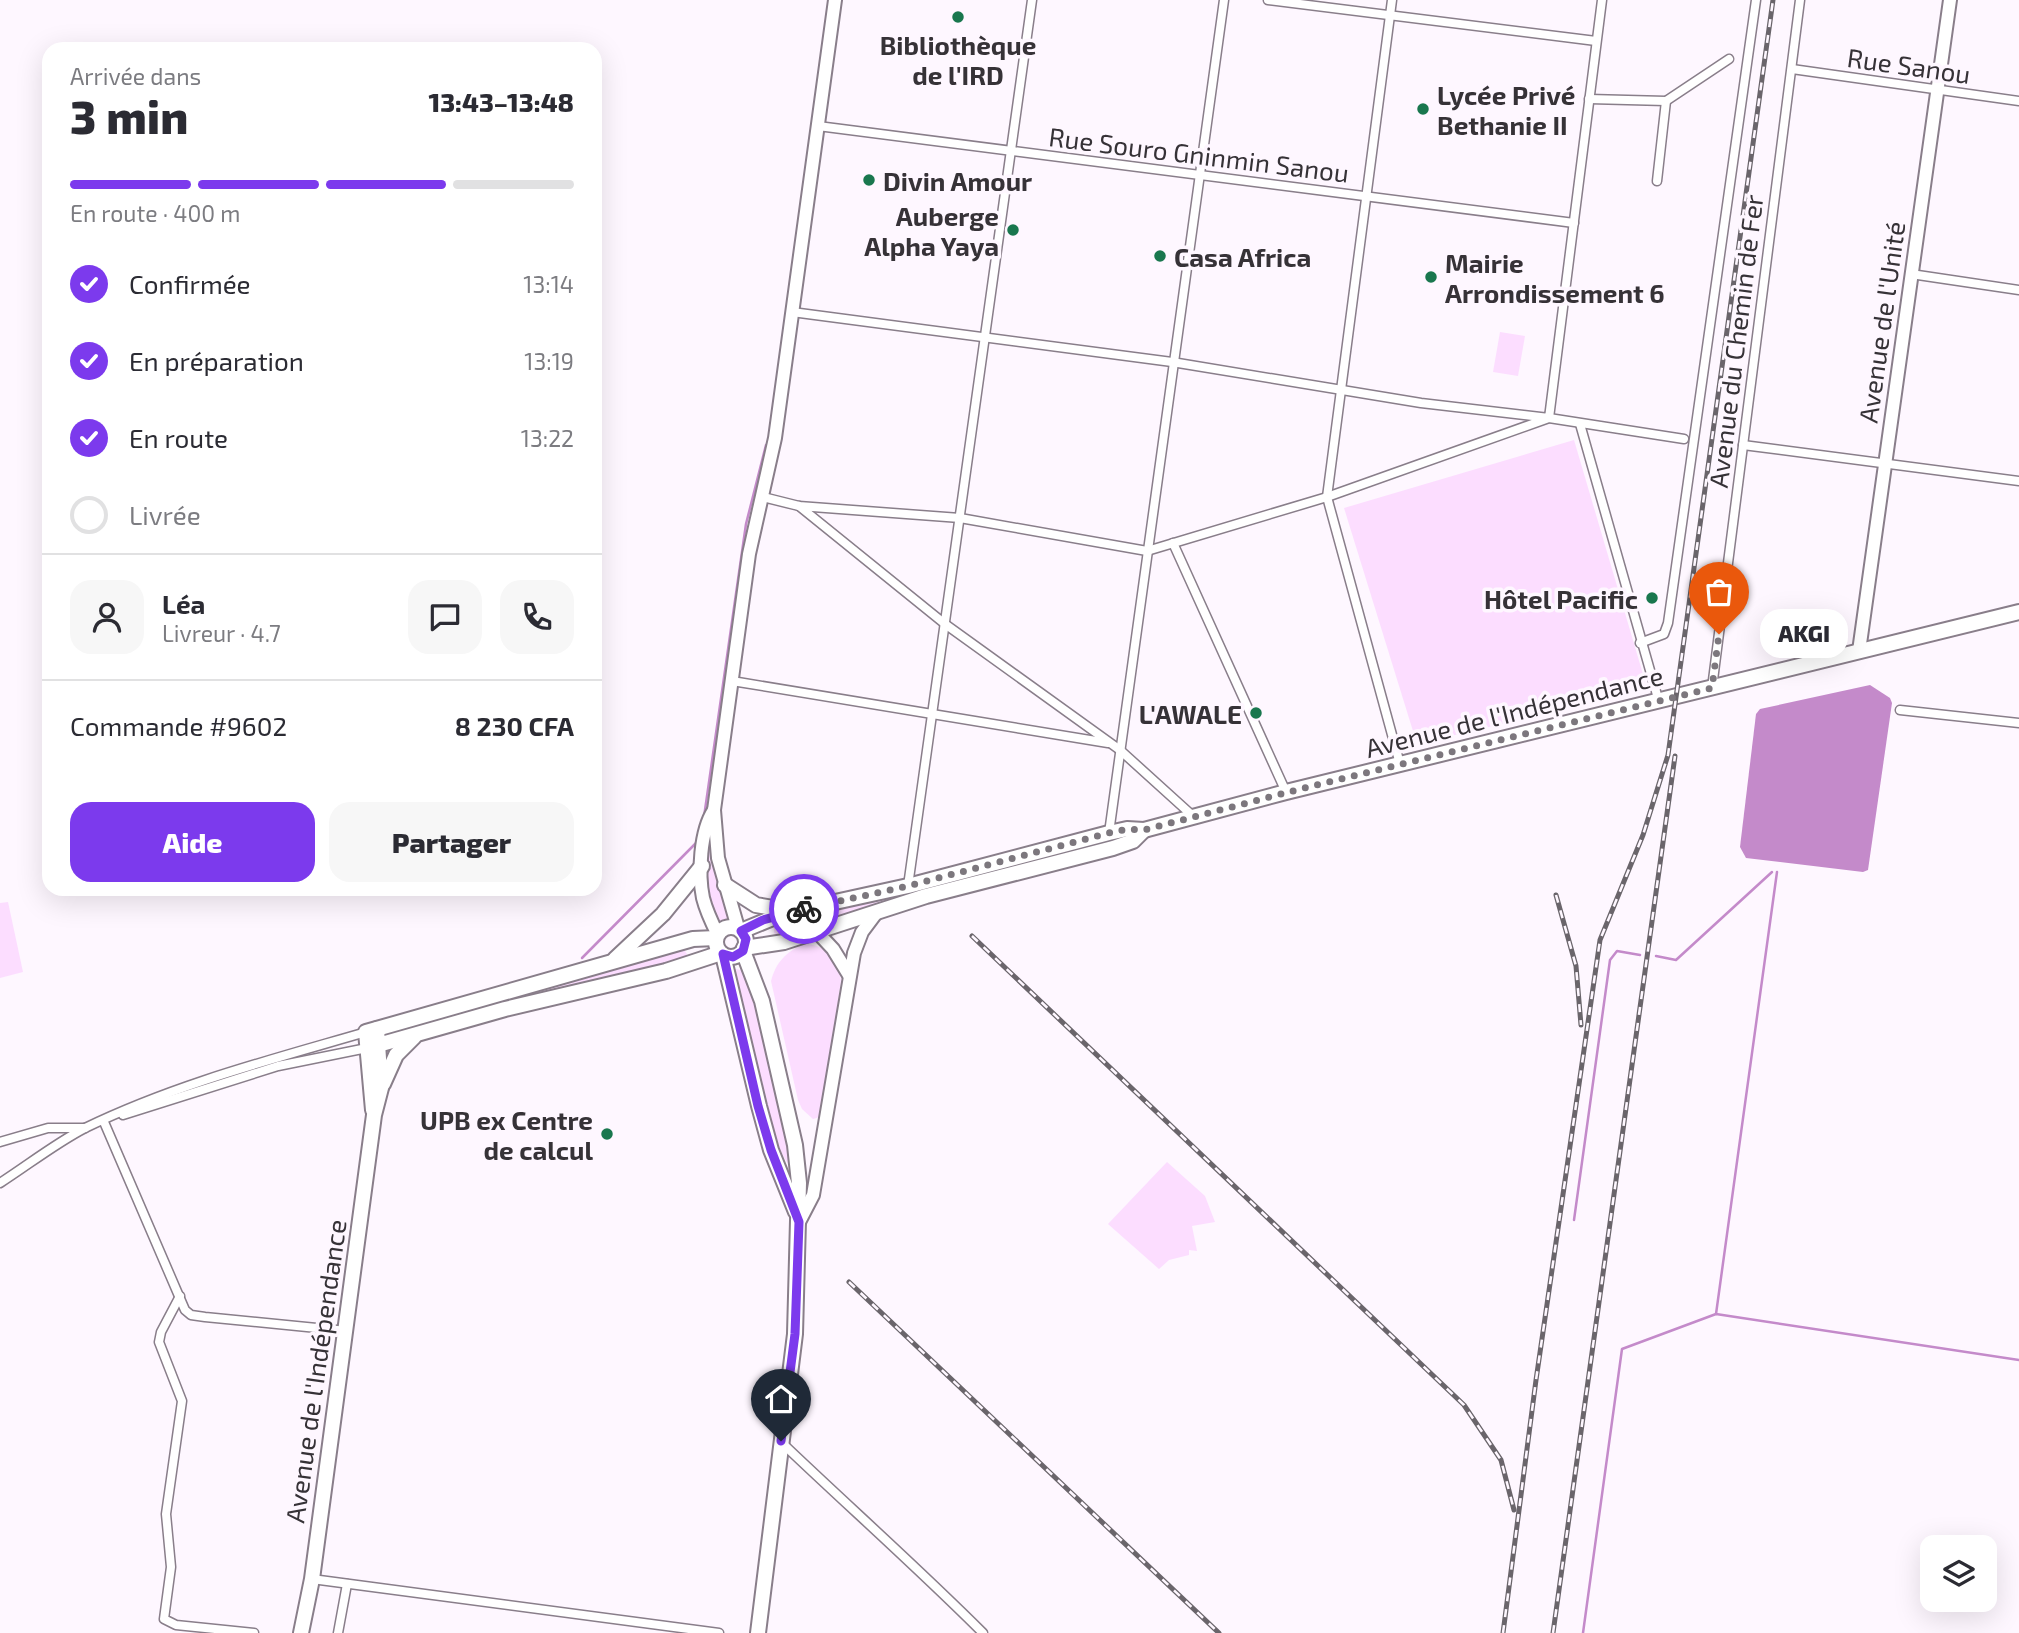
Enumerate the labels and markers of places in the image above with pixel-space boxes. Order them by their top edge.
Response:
marker: Bibliothèque de l'IRD [950,9,966,25]
place label: Bibliothèque de l'IRD [880,29,1036,90]
place label: Lycée Privé Bethanie II [1437,79,1575,140]
marker: Lycée Privé Bethanie II [1415,101,1431,117]
place label: Divin Amour [883,165,1032,196]
marker: Divin Amour [861,172,877,188]
place label: Auberge Alpha Yaya [864,200,999,262]
marker: Auberge Alpha Yaya [1005,222,1021,238]
place label: Casa Africa [1174,241,1311,272]
place label: Mairie Arrondissement 6 [1445,247,1665,308]
marker: Casa Africa [1152,248,1168,264]
marker: Mairie Arrondissement 6 [1423,269,1439,285]
pin [1689,562,1749,634]
place label: Hôtel Pacific [1484,583,1638,614]
marker: Hôtel Pacific [1644,590,1660,606]
callout: AKGI [1761,610,1848,658]
place label: L'AWALE [1139,698,1242,729]
marker: L'AWALE [1248,705,1264,721]
place label: UPB ex Centre de calcul [420,1104,593,1165]
marker: UPB ex Centre de calcul [599,1126,615,1142]
pin [751,1369,811,1441]

